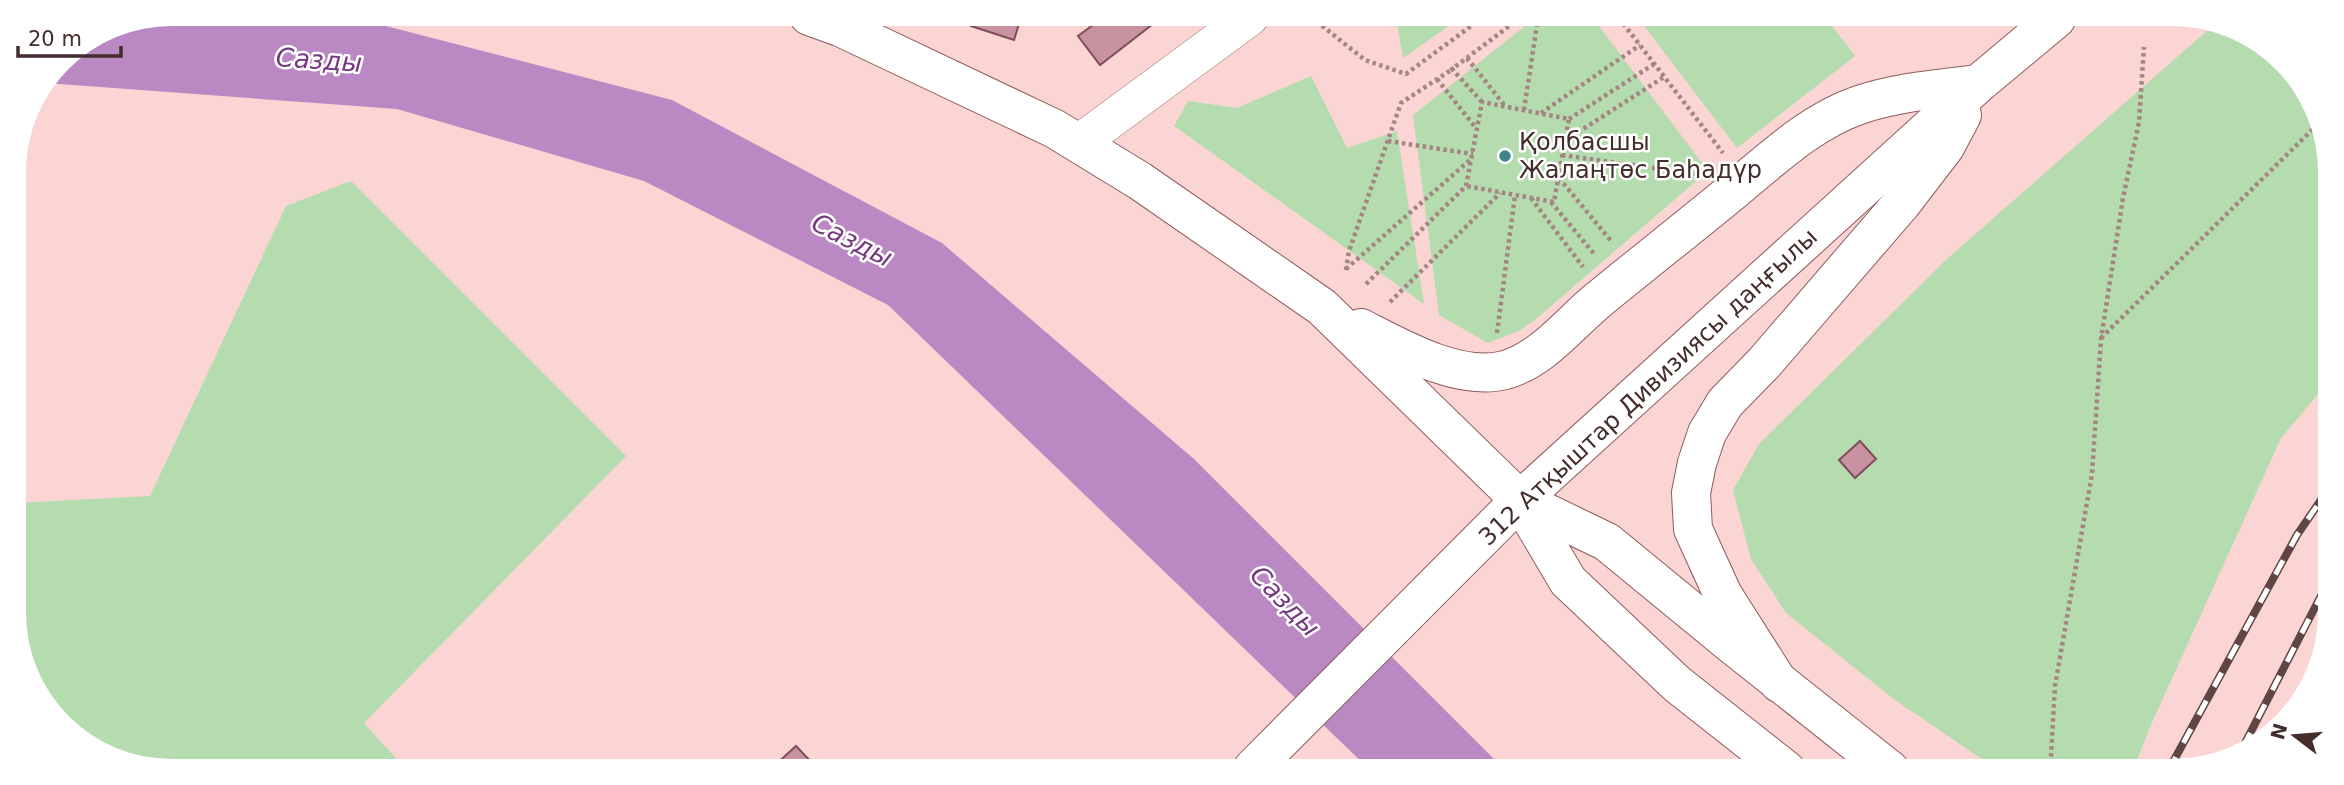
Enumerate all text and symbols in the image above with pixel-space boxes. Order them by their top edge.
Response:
scale bar [18,14,121,58]
text: 20 m [28,27,82,51]
water label: Сазды [275,42,363,78]
place label: Қолбасшы Жалаңтөс Баһадүр [1519,128,1762,184]
marker: Қолбасшы Жалаңтөс Баһадүр [1497,148,1513,164]
water label: Сазды [807,207,897,273]
street label: 312 Атқыштар Дивизиясы даңғылы [1473,223,1823,551]
water label: Сазды [1244,559,1326,643]
north arrow [2260,701,2330,771]
text: N [2266,721,2291,742]

